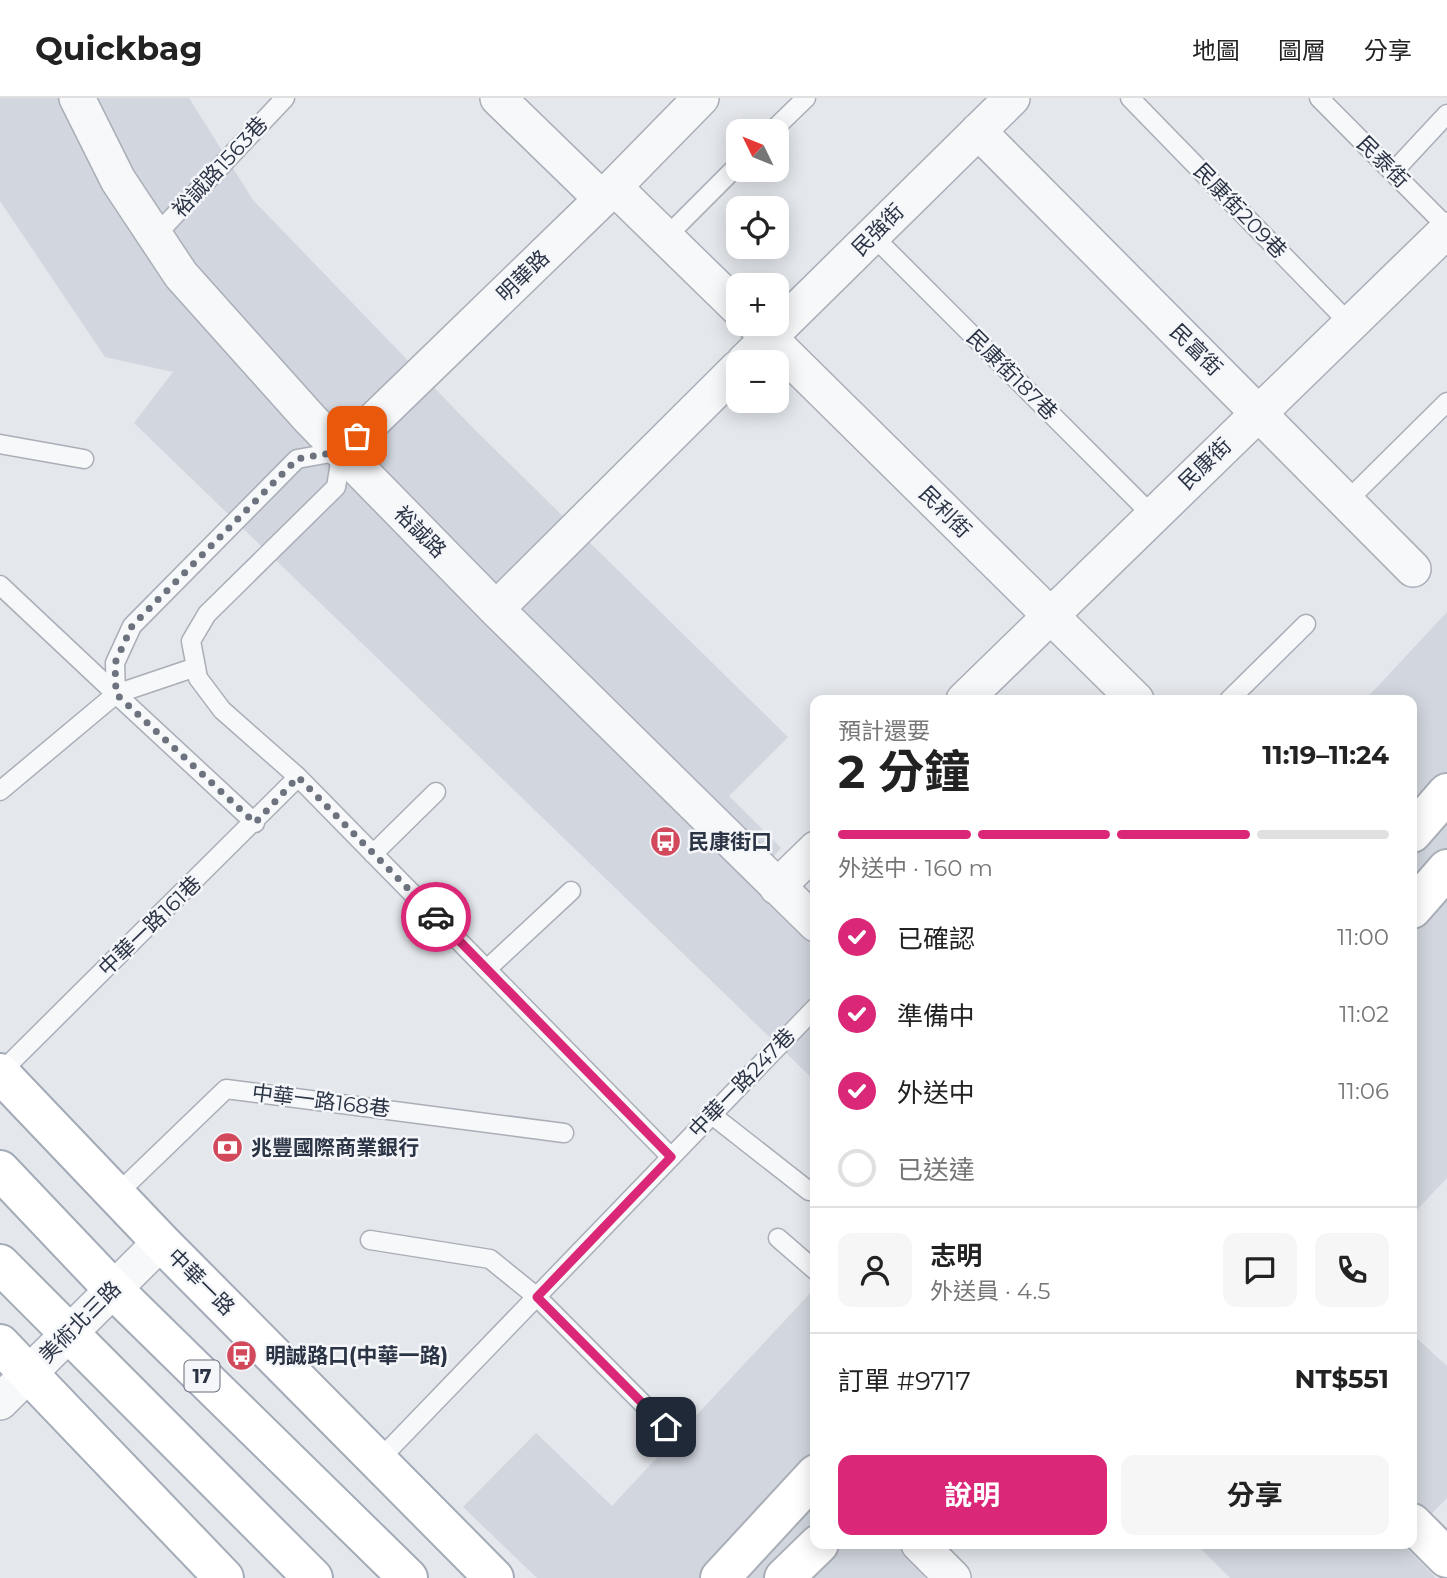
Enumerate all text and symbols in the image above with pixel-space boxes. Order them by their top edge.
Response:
text: Quickbag [35,28,203,68]
text: 地圖 [1192,36,1240,65]
text: 圖層 [1278,36,1326,65]
text: 分享 [1364,36,1412,65]
street label: 裕誠路1563巷 [167,111,272,222]
north arrow [726,119,789,182]
map controls [726,119,789,413]
street label: 民泰街 [1352,131,1414,193]
street label: 民康街209巷 [1189,158,1292,263]
button: locate [726,196,789,259]
street label: 民強街 [847,199,909,261]
street label: 明華路 [491,245,554,307]
button: + [726,273,789,336]
street label: 民富街 [1165,319,1227,381]
street label: 民康街187巷 [962,324,1063,425]
button: − [726,350,789,413]
pin [327,406,387,466]
icon: bag [338,417,376,455]
street label: 民康街 [1173,433,1236,495]
street label: 民利街 [914,481,976,543]
street label: 裕誠路 [389,501,451,563]
text: 預計還要 [838,717,930,745]
text: 11:19–11:24 [1262,739,1389,771]
text: 2 分鐘 [838,743,970,800]
bus stop icon: 民康街口 [648,825,682,859]
place label: 民康街口 [688,829,772,854]
text: 外送中 · 160 m [838,854,993,882]
street label: 中華一路161巷 [93,870,206,981]
courier [401,882,471,952]
icon: car [417,898,455,936]
icon: check [838,918,876,956]
text: 已確認 [897,923,975,955]
text: 11:00 [1337,923,1389,951]
icon: check [838,995,876,1033]
text: 準備中 [897,1000,975,1032]
text: 11:02 [1339,1000,1389,1028]
street label: 中華一路247巷 [683,1023,800,1142]
icon: check [838,1072,876,1110]
text: 外送中 [897,1077,975,1109]
text: 11:06 [1338,1077,1389,1105]
street label: 中華一路168巷 [251,1080,391,1121]
bank icon: 兆豐國際商業銀行 [211,1131,245,1165]
place label: 兆豐國際商業銀行 [251,1135,419,1160]
text: 已送達 [897,1154,975,1186]
button: person [838,1233,912,1307]
button: chat [1223,1233,1297,1307]
button: phone [1315,1233,1389,1307]
text: 志明 [930,1240,982,1272]
street label: 中華一路 [163,1243,240,1320]
street label: 美術北三路 [34,1276,126,1368]
text: 外送員 · 4.5 [930,1277,1050,1305]
bus stop icon: 明誠路口(中華一路) [225,1339,259,1373]
place label: 明誠路口(中華一路) [265,1343,448,1368]
road number: 17 [184,1360,220,1392]
text: NT$551 [1294,1363,1389,1395]
text: 訂單 #9717 [838,1365,971,1397]
pin [636,1397,696,1457]
icon: home [647,1408,685,1446]
button: 說明 [838,1455,1107,1535]
button: 分享 [1121,1455,1389,1535]

